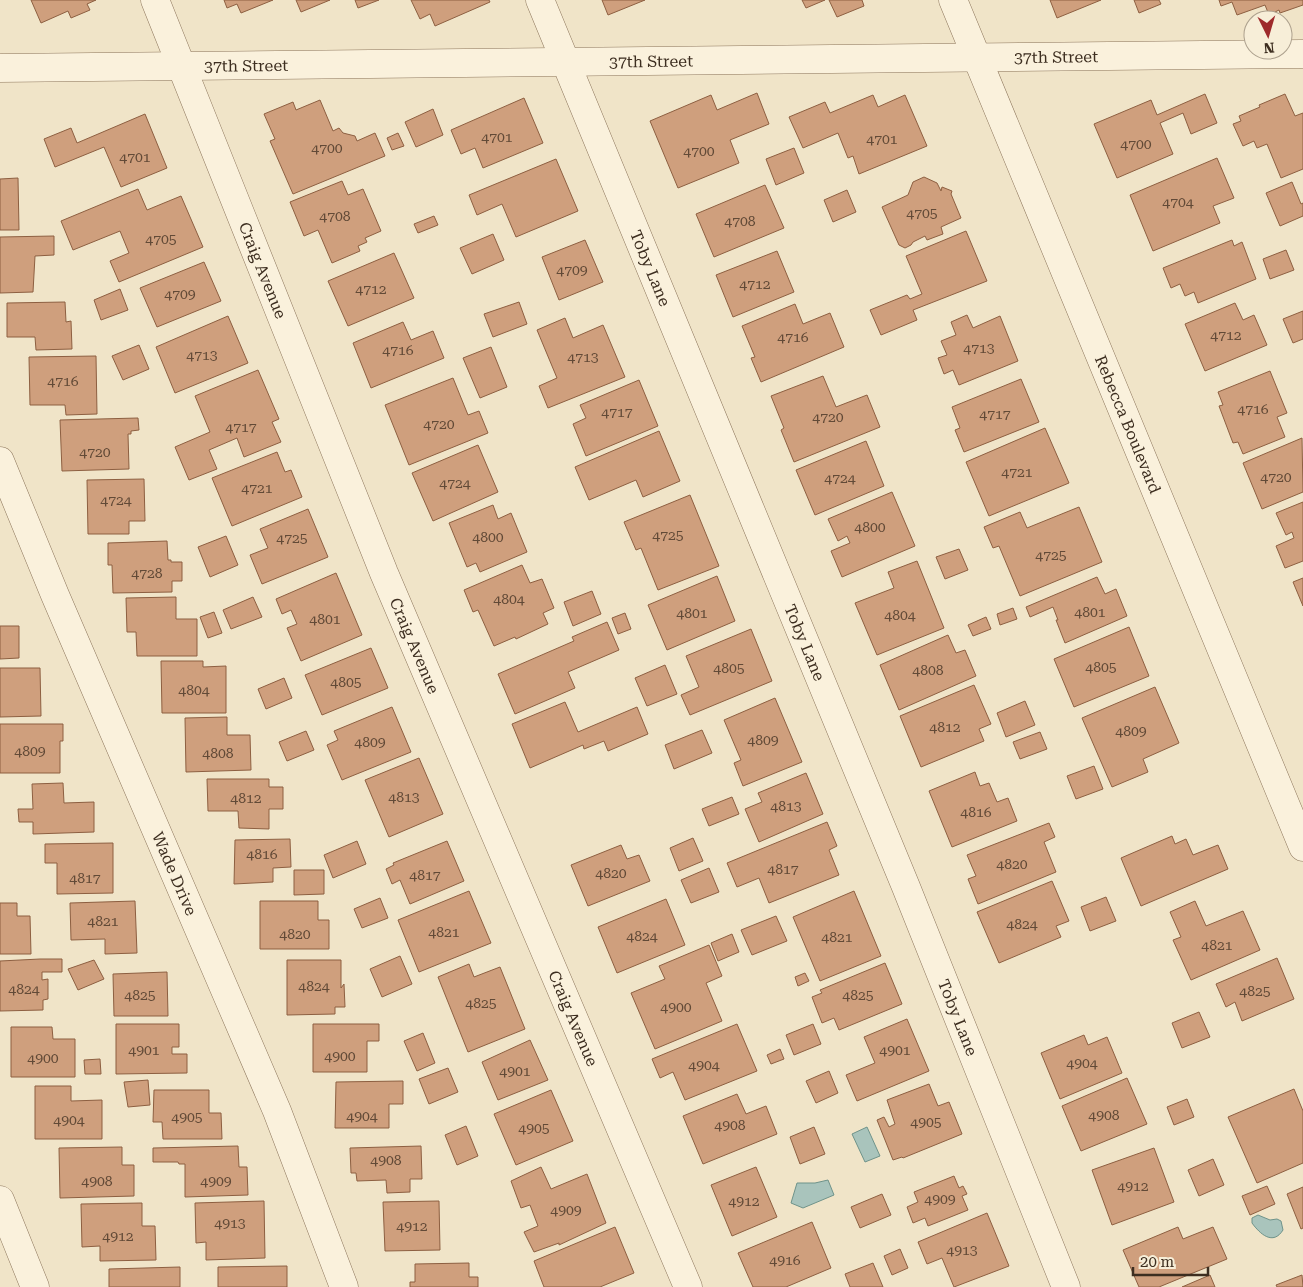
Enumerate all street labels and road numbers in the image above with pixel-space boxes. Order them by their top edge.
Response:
street label: 37th Street [1014,47,1098,67]
street label: 37th Street [609,51,693,71]
street label: 37th Street [204,55,288,75]
street label: Craig Avenue [235,219,291,321]
street label: Toby Lane [626,227,675,309]
street label: Rebecca Boulevard [1091,352,1165,496]
street label: Craig Avenue [386,595,444,697]
street label: Toby Lane [781,601,829,684]
street label: Wade Drive [148,829,201,918]
street label: Craig Avenue [545,967,602,1069]
street label: Toby Lane [934,976,982,1059]

